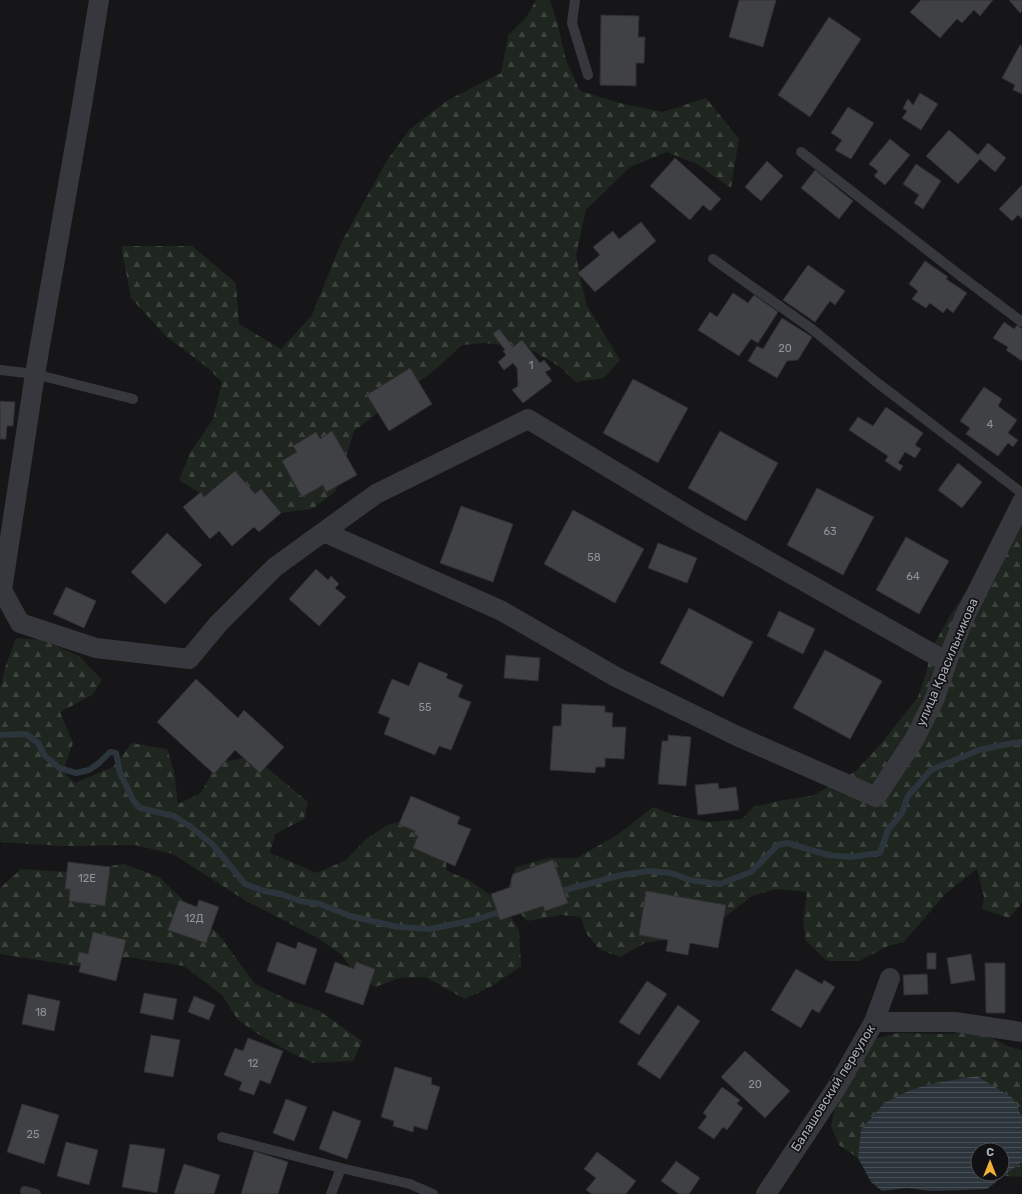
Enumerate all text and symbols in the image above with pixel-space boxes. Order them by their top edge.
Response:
house number: 20 [778,342,792,355]
house number: 1 [529,359,533,372]
house number: 4 [987,418,994,431]
house number: 63 [823,525,837,538]
house number: 58 [587,551,601,564]
house number: 64 [906,570,920,583]
street label: улица Красильникова [913,596,981,728]
house number: 55 [418,701,432,714]
house number: 12Е [78,872,96,885]
house number: 12Д [185,912,204,925]
house number: 18 [35,1006,47,1019]
street label: Балашовский переулок [788,1022,878,1154]
house number: 12 [247,1057,259,1070]
house number: 20 [748,1078,762,1091]
house number: 25 [27,1128,40,1141]
north arrow [970,1142,1010,1182]
text: С [986,1146,994,1159]

